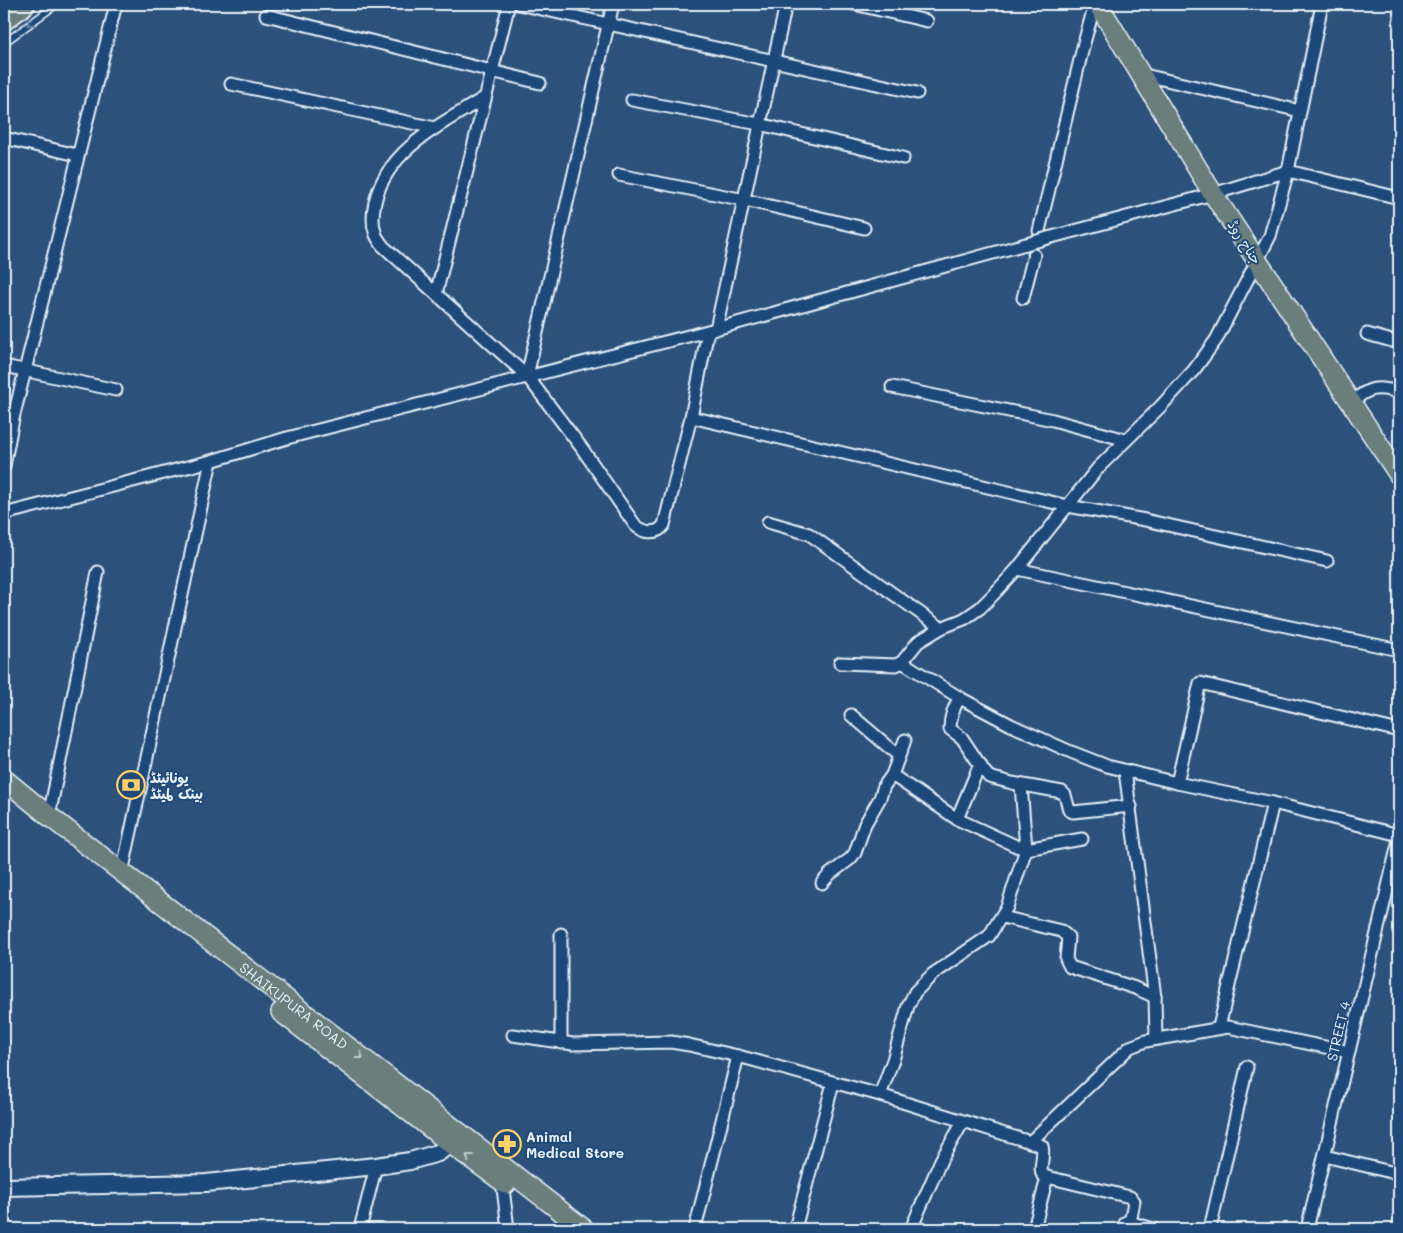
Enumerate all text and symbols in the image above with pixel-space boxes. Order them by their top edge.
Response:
one-way arrow [27,17,36,26]
street label: جناح روڈ [1223,216,1266,268]
place label: یونائیٹڈ بینک لمیٹڈ [150,768,203,803]
bank icon: یونائیٹڈ بینک لمیٹڈ [116,770,146,800]
street label: SHAIKUPURA ROAD [236,957,352,1053]
street label: STREET 4 [1322,998,1354,1063]
one-way arrow [354,1051,363,1059]
place label: Animal Medical Store [526,1127,624,1162]
pharmacy icon: Animal Medical Store [492,1129,522,1159]
one-way arrow [466,1154,475,1164]

